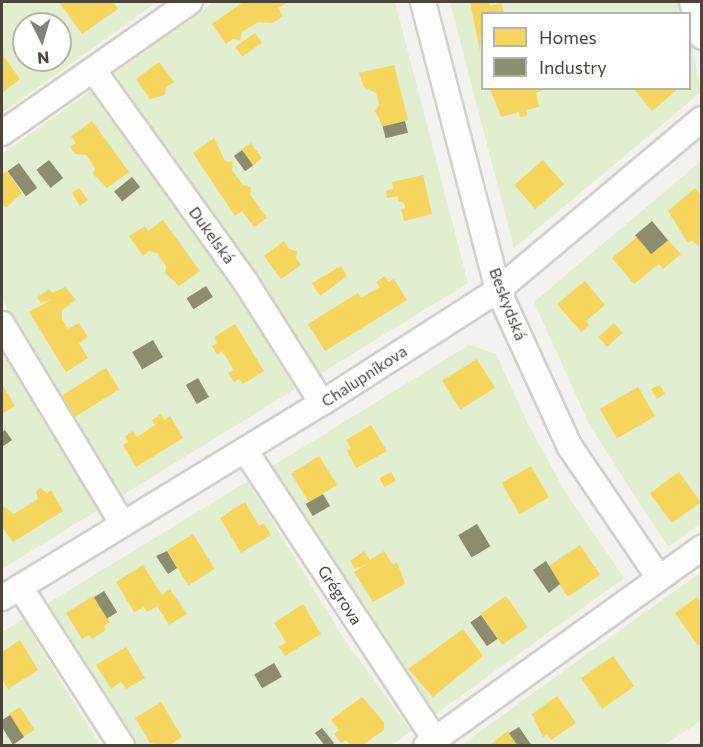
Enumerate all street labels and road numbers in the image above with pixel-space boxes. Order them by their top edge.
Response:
street label: Dukelská [185,203,239,267]
street label: Beskydská [485,265,531,343]
street label: Chalupníkova [318,341,410,411]
street label: Grégrova [314,562,366,628]

